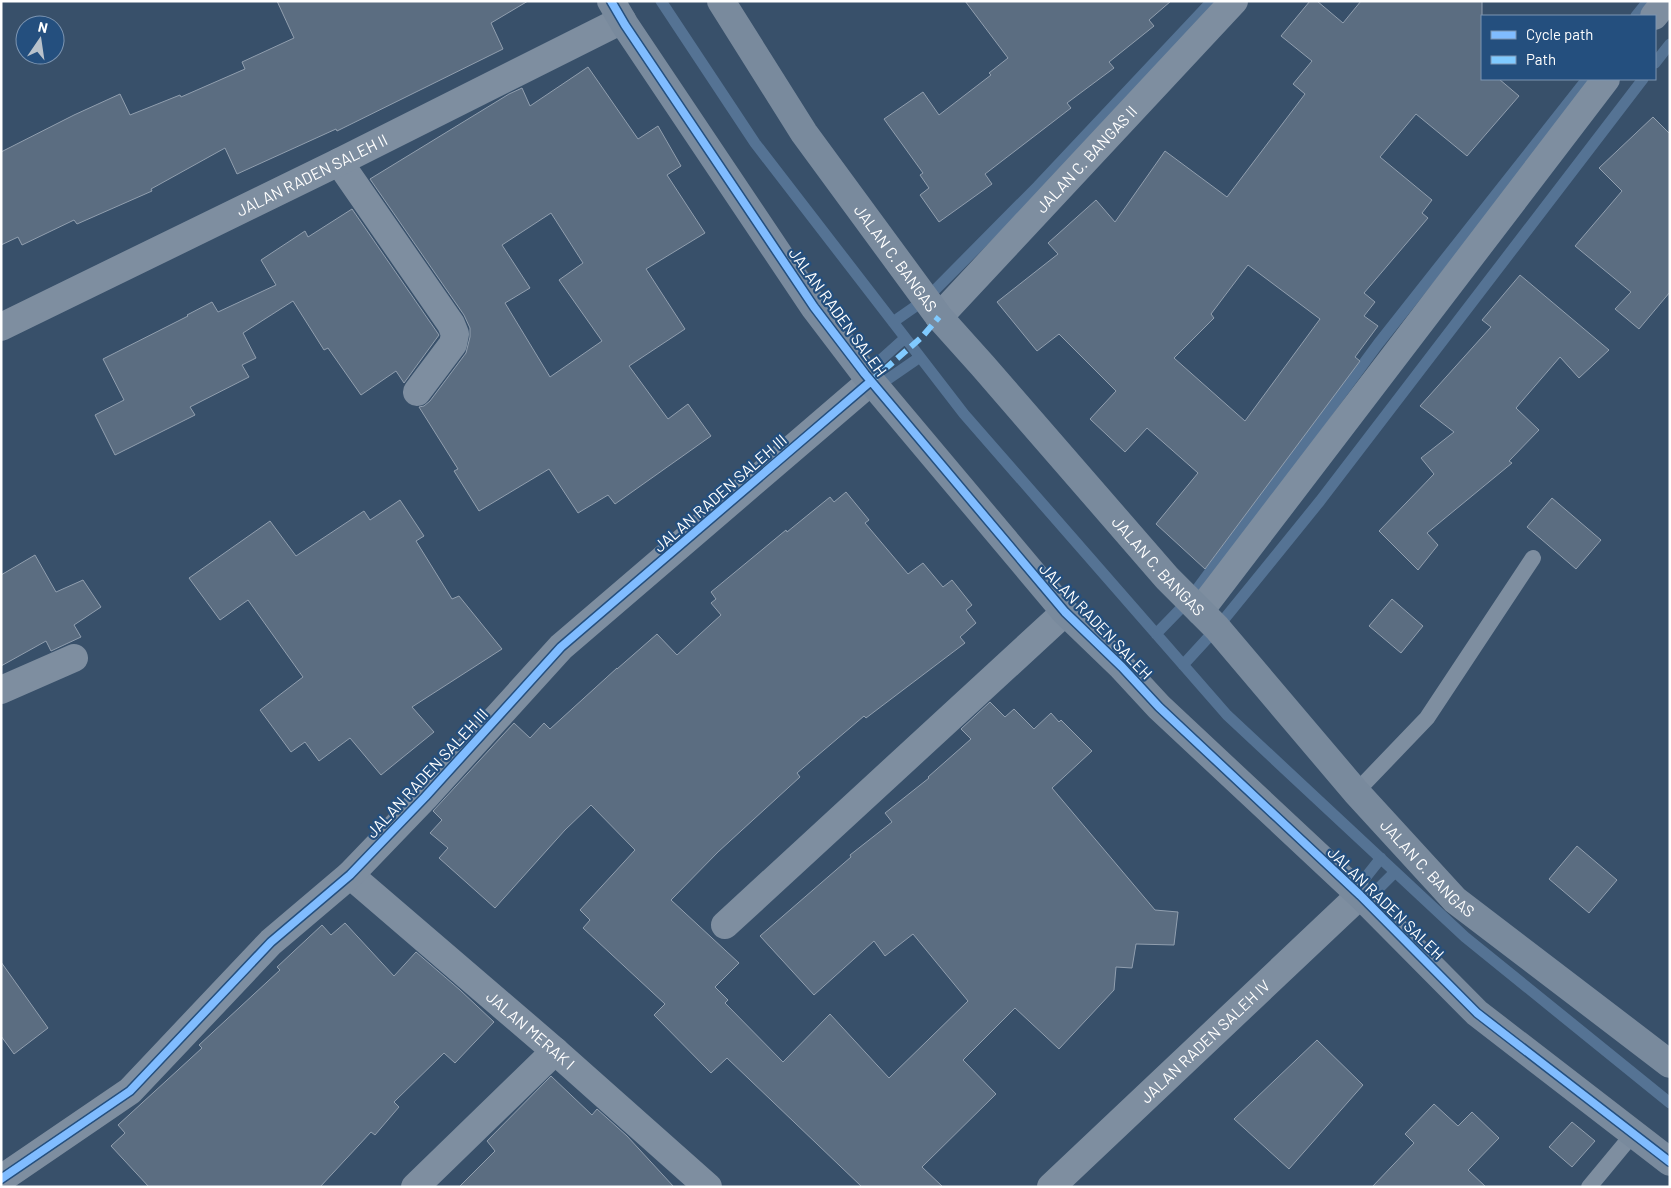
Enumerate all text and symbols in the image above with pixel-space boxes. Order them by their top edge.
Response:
north arrow [15,15,65,65]
legend [1481,15,1656,80]
text: N [37,18,49,36]
text: Cycle path [1526,25,1593,43]
text: Path [1526,50,1556,68]
street label: JALAN C. BANGAS II [1031,101,1141,216]
street label: JALAN RADEN SALEH II [233,129,390,220]
street label: JALAN C. BANGAS [851,200,942,315]
street label: JALAN RADEN SALEH [785,244,891,380]
street label: JALAN RADEN SALEH III [649,430,790,556]
street label: JALAN C. BANGAS [1109,512,1209,619]
street label: JALAN RADEN SALEH [1036,559,1157,683]
street label: JALAN RADEN SALEH III [362,704,492,841]
street label: JALAN C. BANGAS [1377,815,1479,921]
street label: JALAN RADEN SALEH [1324,842,1448,963]
street label: JALAN RADEN SALEH IV [1136,975,1273,1107]
street label: JALAN MERAK I [483,986,579,1073]

